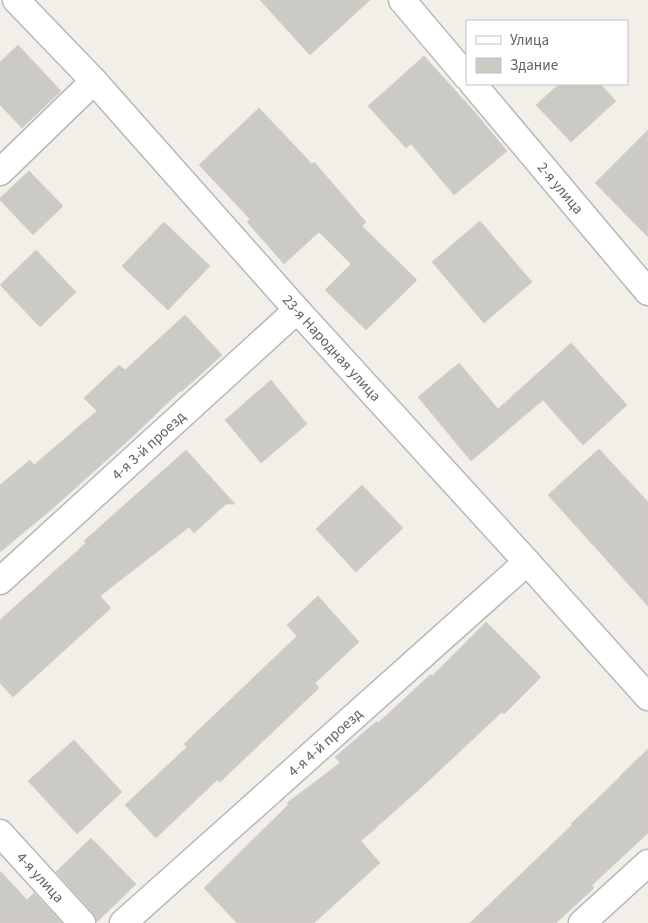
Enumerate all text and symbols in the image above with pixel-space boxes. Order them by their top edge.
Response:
legend [466,20,628,85]
text: Улица [510,30,549,51]
text: Здание [510,55,558,76]
street label: 2-я улица [532,158,588,219]
street label: 23-я Народная улица [277,290,386,406]
street label: 4-я 3-й проезд [107,407,190,485]
street label: 4-я 4-й проезд [284,704,367,782]
street label: 4-я улица [11,848,69,908]

